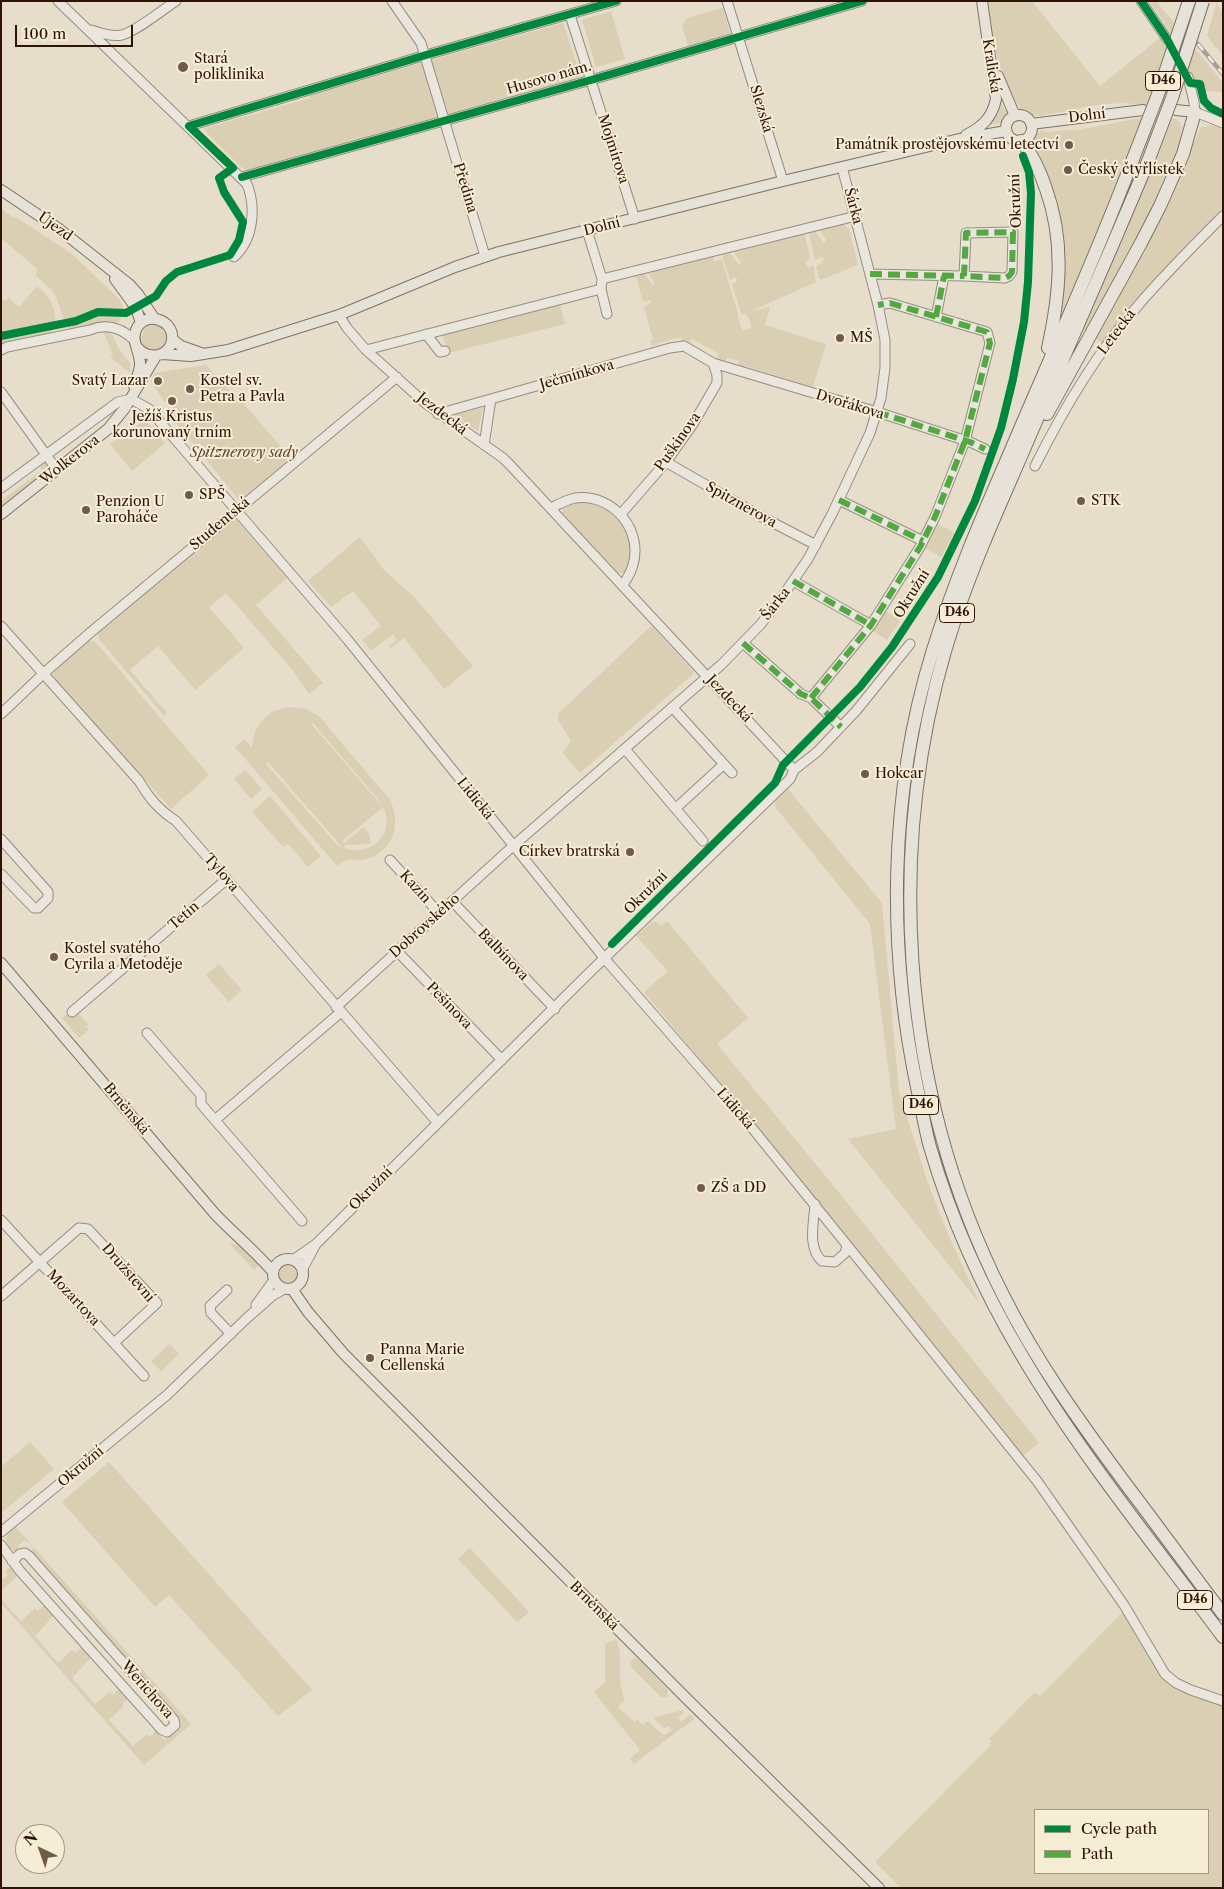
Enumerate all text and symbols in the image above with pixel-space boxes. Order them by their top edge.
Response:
scale bar [18,15,135,47]
text: 100 m [23,24,66,43]
street label: Kralická [978,37,1004,95]
place label: Stará poliklinika [194,51,264,84]
street label: Husovo nám. [505,58,593,98]
marker: Stará poliklinika [176,60,190,74]
road number: D46 [1146,72,1180,90]
street label: Slezská [746,83,776,135]
street label: Dolní [1068,105,1106,127]
street label: Mojmírova [594,112,632,186]
place label: Památník prostějovskému letectví [835,137,1059,153]
marker: Památník prostějovskému letectví [1063,139,1075,151]
street label: Předina [449,161,481,215]
place label: Český čtyřlístek [1078,162,1184,178]
marker: Český čtyřlístek [1062,164,1074,176]
street label: Okružní [1007,174,1025,228]
street label: Šárka [840,186,866,226]
street label: Újezd [35,209,75,245]
street label: Dolní [582,214,622,240]
street label: Letecká [1095,306,1139,358]
place label: MŠ [850,330,873,346]
marker: MŠ [834,332,846,344]
street label: Ječmínkova [538,356,616,394]
place label: Svatý Lazar [72,373,148,389]
place label: Kostel sv. Petra a Pavla [200,373,285,406]
marker: Svatý Lazar [152,375,164,387]
marker: Kostel sv. Petra a Pavla [184,383,196,395]
street label: Dvořákova [814,387,886,423]
street label: Jezdecká [414,389,470,439]
marker: Ježíš Kristus korunovaný trním [166,395,178,407]
place label: Ježíš Kristus korunovaný trním [113,409,231,442]
street label: Puškinova [652,409,704,475]
street label: Wolkerova [37,432,103,488]
park label: Spitznerovy sady [190,445,298,461]
street label: Spitznerova [703,479,779,531]
place label: SPŠ [199,487,225,503]
marker: SPŠ [183,489,195,501]
place label: STK [1091,493,1121,509]
place label: Penzion U Paroháče [96,494,165,526]
street label: Studentská [187,494,253,554]
marker: STK [1075,495,1087,507]
marker: Penzion U Paroháče [80,504,92,516]
street label: Okružní [890,566,934,622]
street label: Šárka [758,584,794,624]
road number: D46 [940,604,974,622]
street label: Jezdecká [703,672,755,726]
place label: Hokcar [875,766,923,782]
marker: Hokcar [859,768,871,780]
street label: Lidická [453,775,497,823]
place label: Církev bratrská [519,844,620,860]
marker: Církev bratrská [624,846,636,858]
street label: Tylova [200,851,242,895]
street label: Kazín [396,867,434,907]
street label: Okružní [621,868,671,918]
street label: Dobrovského [387,890,463,962]
street label: Tetín [165,898,203,934]
street label: Balbínova [474,926,532,984]
place label: Kostel svatého Cyrila a Metoděje [64,941,183,974]
marker: Kostel svatého Cyrila a Metoděje [48,951,60,963]
street label: Pešinova [423,979,475,1033]
street label: Brněnská [100,1080,152,1138]
street label: Lidická [713,1085,757,1133]
road number: D46 [904,1096,938,1114]
street label: Okružní [346,1164,396,1214]
place label: ZŠ a DD [711,1180,766,1196]
marker: ZŠ a DD [695,1182,707,1194]
street label: Družstevní [98,1240,158,1306]
street label: Mozartova [43,1266,103,1330]
place label: Panna Marie Cellenská [380,1342,464,1374]
marker: Panna Marie Cellenská [364,1352,376,1364]
street label: Okružní [55,1443,107,1491]
street label: Brněnská [566,1578,622,1634]
road number: D46 [1178,1590,1212,1610]
street label: Werichova [117,1658,177,1722]
legend [1034,1809,1209,1874]
text: Cycle path [1081,1819,1157,1838]
north arrow [15,1824,65,1874]
text: N [20,1828,41,1849]
text: Path [1081,1844,1113,1863]

